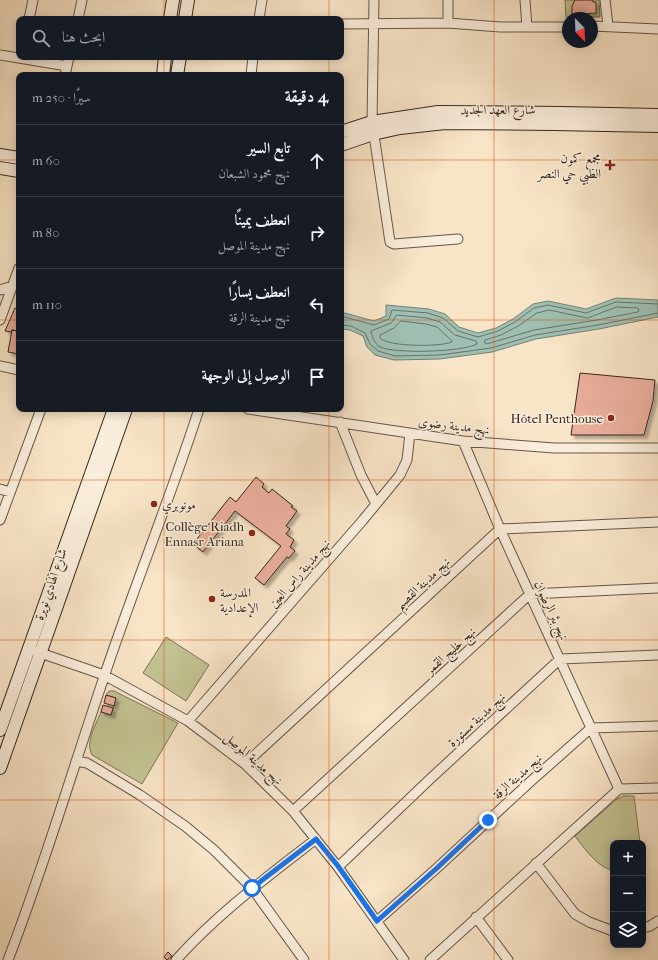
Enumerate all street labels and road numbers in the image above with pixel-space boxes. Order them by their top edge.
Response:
street label: شارع العهد الجديد [461,102,535,121]
street label: نهج مدينة رضوى [417,414,490,441]
street label: نهج مدينة راس العين [265,536,336,613]
street label: شارع الهادي نويرة [31,546,74,623]
street label: نهج مدينة القصيم [392,554,457,617]
street label: نهج بئر الرضوان [528,578,572,644]
street label: نهج خليج القمر [420,624,482,681]
street label: نهج مدينة مستورة [445,689,511,753]
street label: نهج مدينة الموصل [219,729,286,791]
street label: نهج مدينة الرقة [490,750,548,805]

